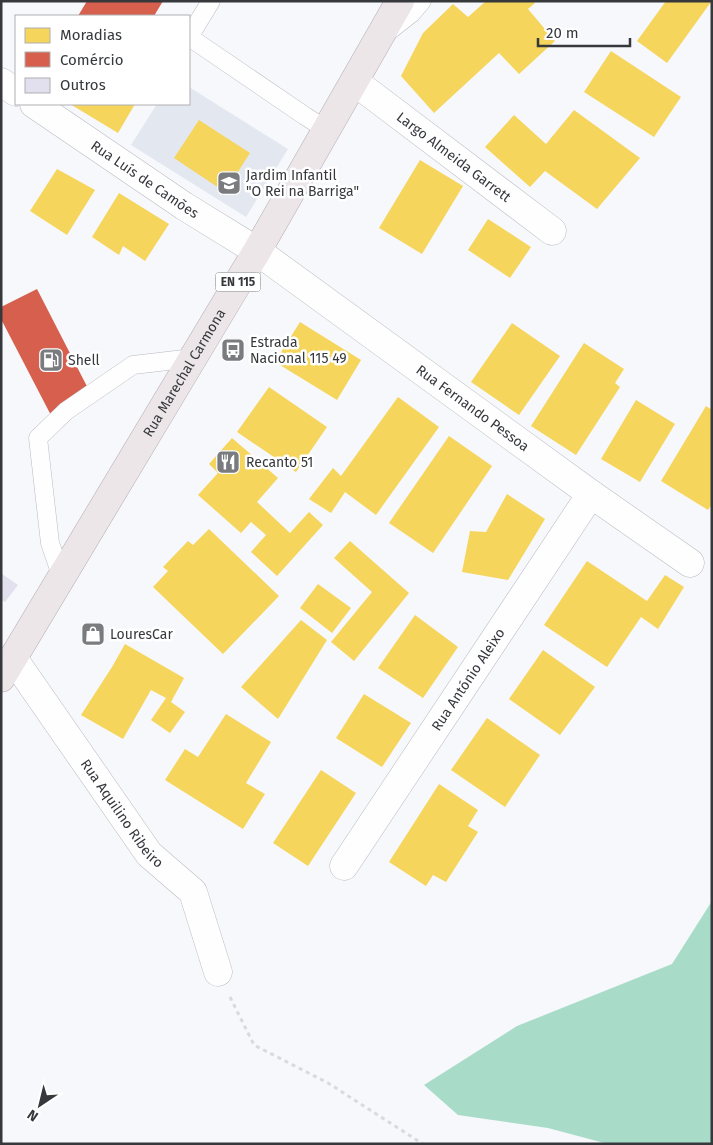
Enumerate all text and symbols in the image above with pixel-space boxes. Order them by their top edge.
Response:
legend [15,15,190,105]
scale bar [538,15,630,47]
text: 20 m [546,24,579,42]
text: Moradias [60,26,122,44]
text: Comércio [60,51,123,69]
text: Outros [60,76,106,94]
street label: Largo Almeida Garrett [393,109,515,206]
street label: Rua Luís de Camões [87,137,202,222]
place label: Jardim Infantil "O Rei na Barriga" [246,167,359,200]
school or university icon: Jardim Infantil "O Rei na Barriga" [216,170,242,196]
road number: EN 115 [216,272,260,292]
street label: Rua Marechal Carmona [140,306,229,440]
place label: Estrada Nacional 115 49 [250,334,347,367]
bus stop icon: Estrada Nacional 115 49 [220,337,246,363]
fuel station icon: Shell [38,347,64,373]
place label: Shell [68,352,100,369]
street label: Rua Fernando Pessoa [413,362,532,455]
restaurant icon: Recanto 51 [215,449,241,475]
place label: Recanto 51 [246,454,313,471]
shop icon: LouresCar [80,621,106,647]
street label: Rua António Aleixo [428,625,509,734]
place label: LouresCar [110,626,173,643]
street label: Rua Aquilino Ribeiro [77,756,167,872]
north arrow [15,1080,65,1130]
text: N [24,1106,42,1125]

